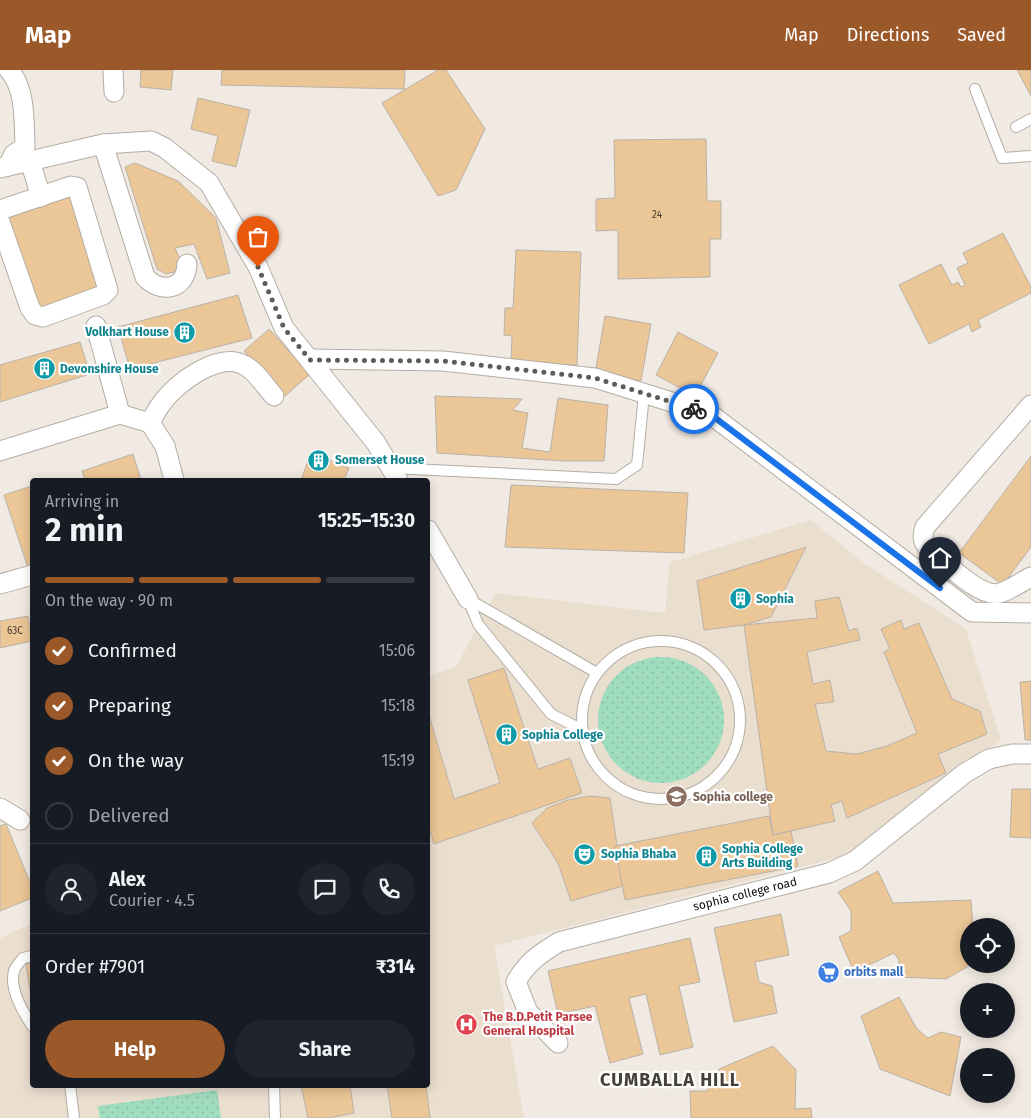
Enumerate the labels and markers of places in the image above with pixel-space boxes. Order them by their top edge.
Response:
pin [237,216,279,267]
building icon: Volkhart House [173,320,197,344]
place label: Volkhart House [84,325,169,339]
building icon: Devonshire House [32,357,56,381]
place label: Devonshire House [60,362,159,376]
building icon: Somerset House [307,448,331,472]
place label: Somerset House [335,453,425,467]
pin [919,537,961,588]
building icon: Sophia [728,587,752,611]
place label: Sophia [756,592,794,606]
building icon: Sophia College [494,723,518,747]
place label: Sophia College [522,728,603,742]
school or university icon: Sophia college [665,785,689,809]
place label: Sophia college [693,790,773,804]
theatre icon: Sophia Bhaba [573,842,597,866]
place label: Sophia College Arts Building [721,842,803,870]
building icon: Sophia College Arts Building [694,844,718,868]
place label: Sophia Bhaba [601,847,677,861]
supermarket icon: orbits mall [816,960,840,984]
place label: orbits mall [844,965,904,979]
place label: The B.D.Petit Parsee General Hospital [483,1010,593,1038]
hospital icon: The B.D.Petit Parsee General Hospital [455,1012,479,1036]

